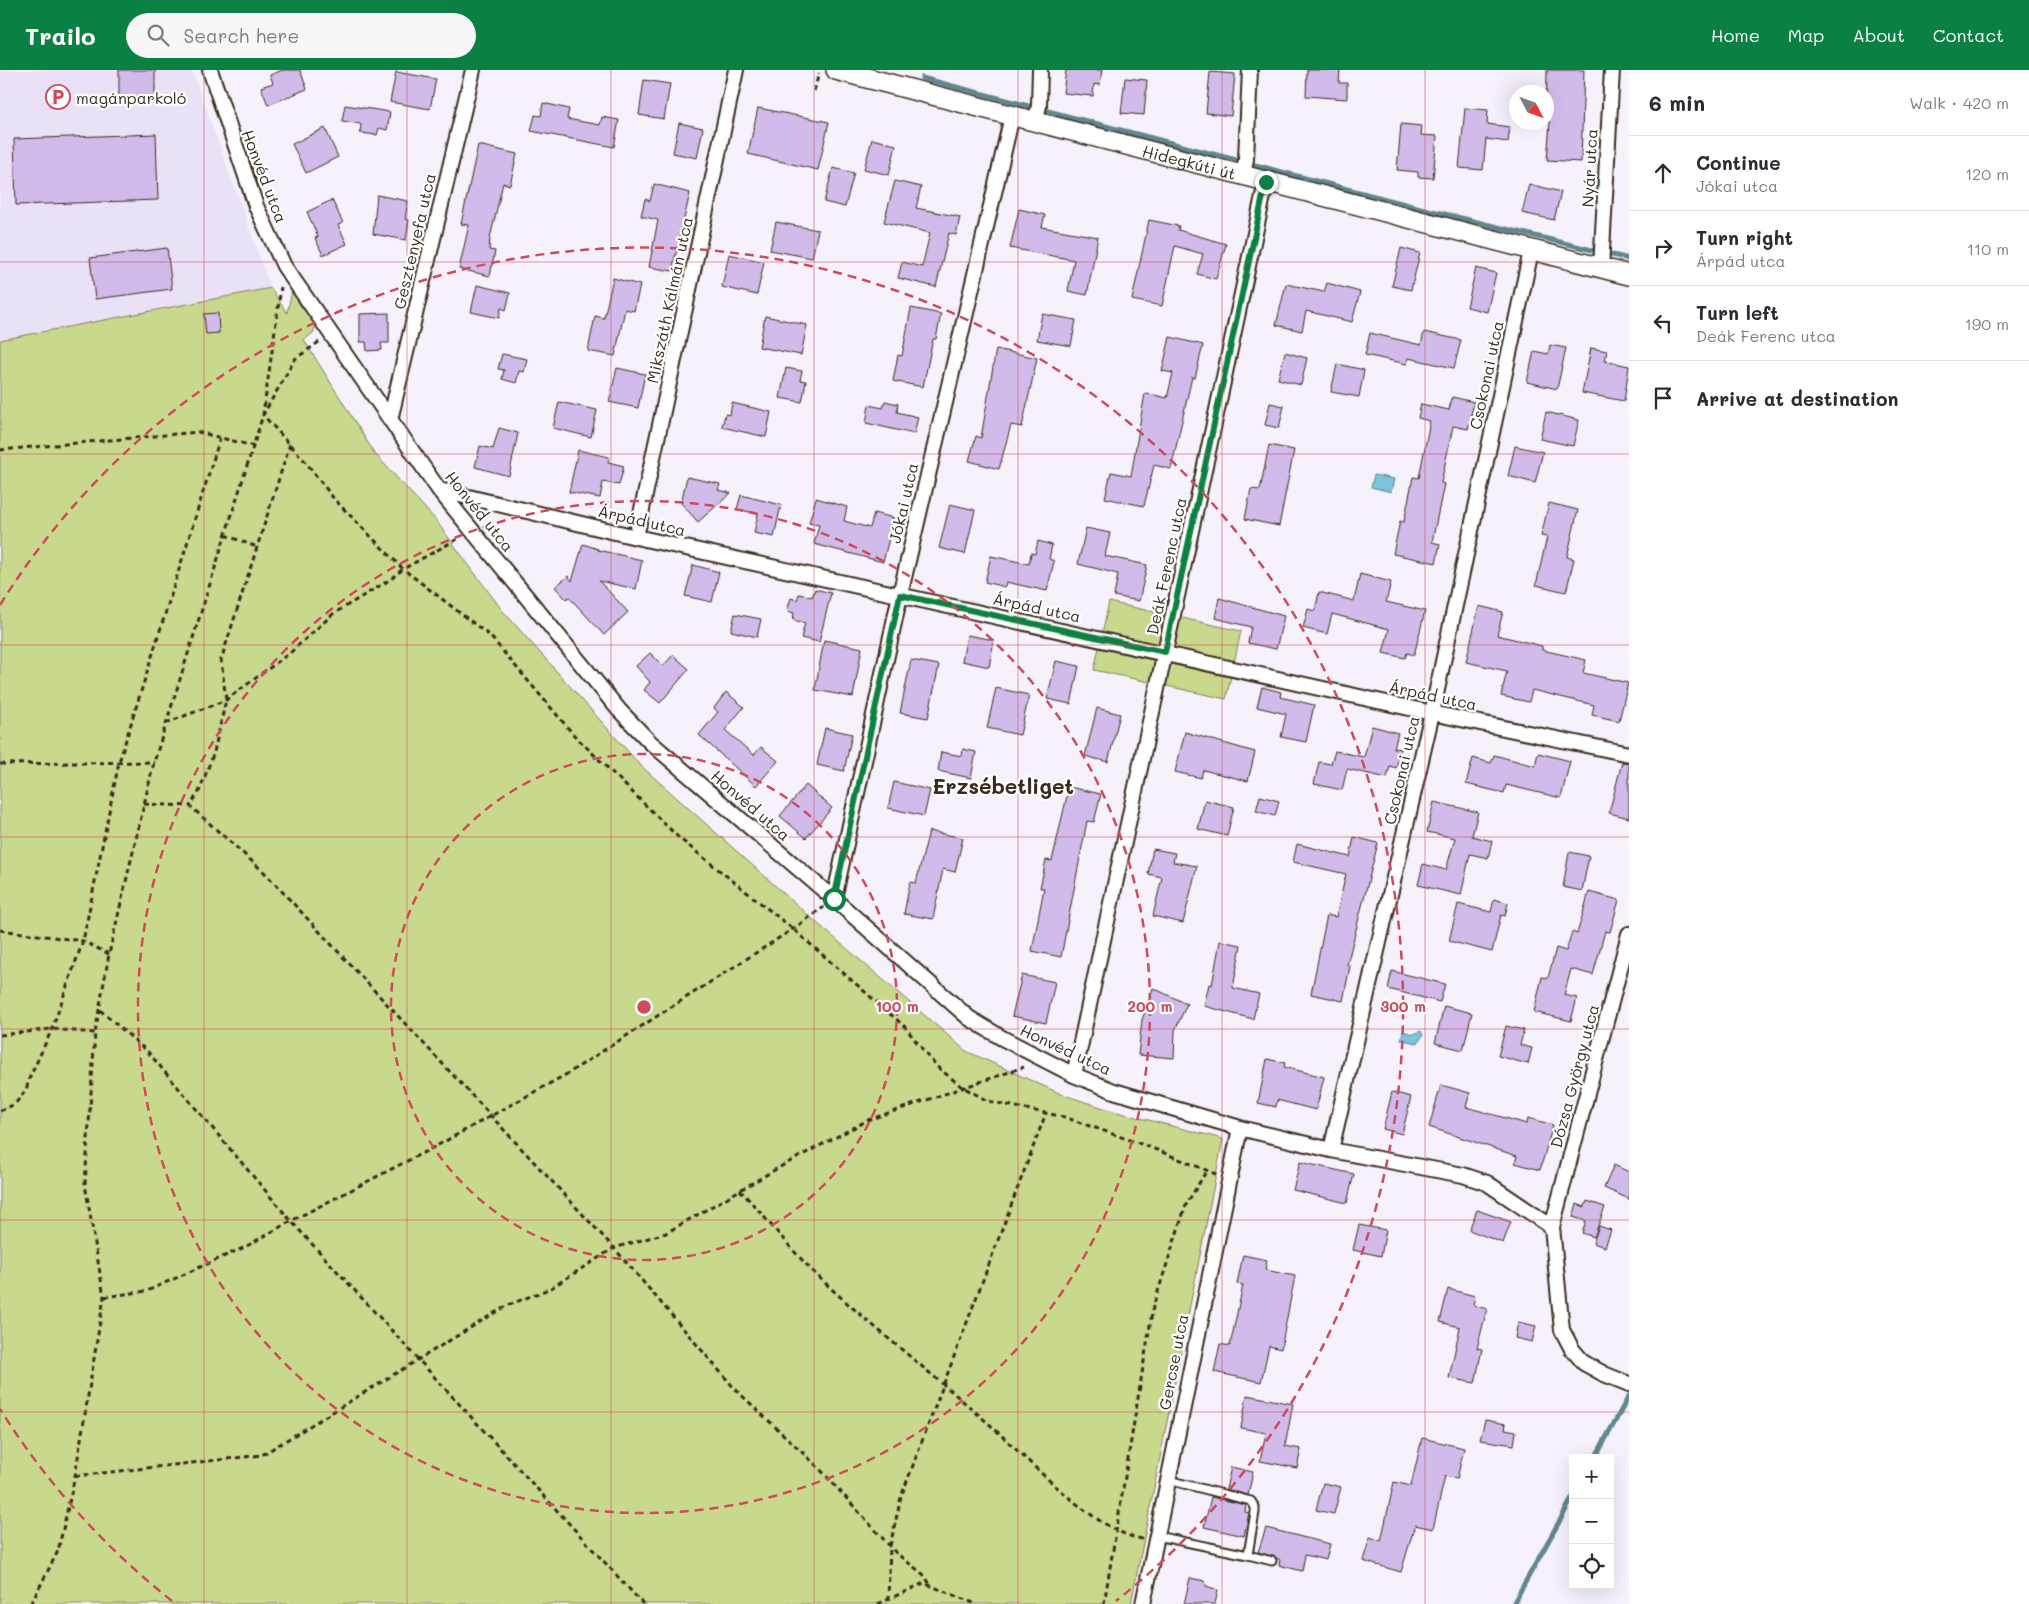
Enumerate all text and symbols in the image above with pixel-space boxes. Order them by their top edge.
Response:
search box [126,13,476,58]
text: Trailo [25,20,96,51]
icon: search [144,21,172,49]
text: Search here [184,23,299,48]
text: Home [1711,23,1760,47]
text: Map [1788,23,1824,47]
text: About [1852,23,1905,47]
text: Contact [1933,23,2004,47]
parking icon: magánparkoló [45,84,71,110]
north arrow [1509,85,1554,130]
place label: magánparkoló [76,87,186,108]
text: 6 min [1649,89,1705,116]
text: Walk · 420 m [1909,92,2009,113]
street label: Honvéd utca [238,126,292,226]
street label: Nyár utca [1576,128,1602,208]
street label: Hidegkúti út [1140,139,1238,184]
text: Continue [1696,150,1781,175]
icon: ahead [1649,159,1677,187]
text: 120 m [1965,163,2009,184]
street label: Gesztenyefa utca [388,171,440,311]
route end [1255,171,1278,194]
text: Jókai utca [1696,175,1778,196]
street label: Mikszáth Kálmán utca [641,215,697,385]
text: Turn right [1696,225,1793,250]
icon: right [1649,234,1677,262]
text: 110 m [1967,238,2009,259]
text: Árpád utca [1696,250,1785,271]
text: Turn left [1696,300,1779,325]
icon: left [1649,309,1677,337]
text: 190 m [1965,313,2009,334]
street label: Csokonai utca [1464,319,1508,431]
text: Deák Ferenc utca [1696,325,1836,346]
icon: arrive [1649,384,1677,412]
text: Arrive at destination [1696,386,1899,411]
street label: Jókai utca [884,461,922,545]
street label: Honvéd utca [441,466,519,556]
street label: Deák Ferenc utca [1141,495,1191,637]
street label: Árpád utca [596,500,688,540]
street label: Árpád utca [991,587,1083,627]
street label: Árpád utca [1387,675,1479,715]
street label: Csokonai utca [1378,714,1424,826]
street label: Honvéd utca [707,765,795,845]
district label: Erzsébetliget [932,772,1074,799]
route start [823,888,846,911]
text: 100 m [875,996,919,1016]
text: 200 m [1128,996,1173,1016]
text: 300 m [1380,996,1426,1016]
centre of rings [635,998,653,1016]
street label: Dózsa György utca [1545,1002,1603,1150]
street label: Honvéd utca [1017,1019,1115,1079]
street label: Gercse utca [1153,1312,1193,1412]
map controls [1569,1454,1614,1589]
button: + [1569,1454,1614,1499]
button: − [1569,1499,1614,1544]
button: locate [1569,1544,1614,1589]

